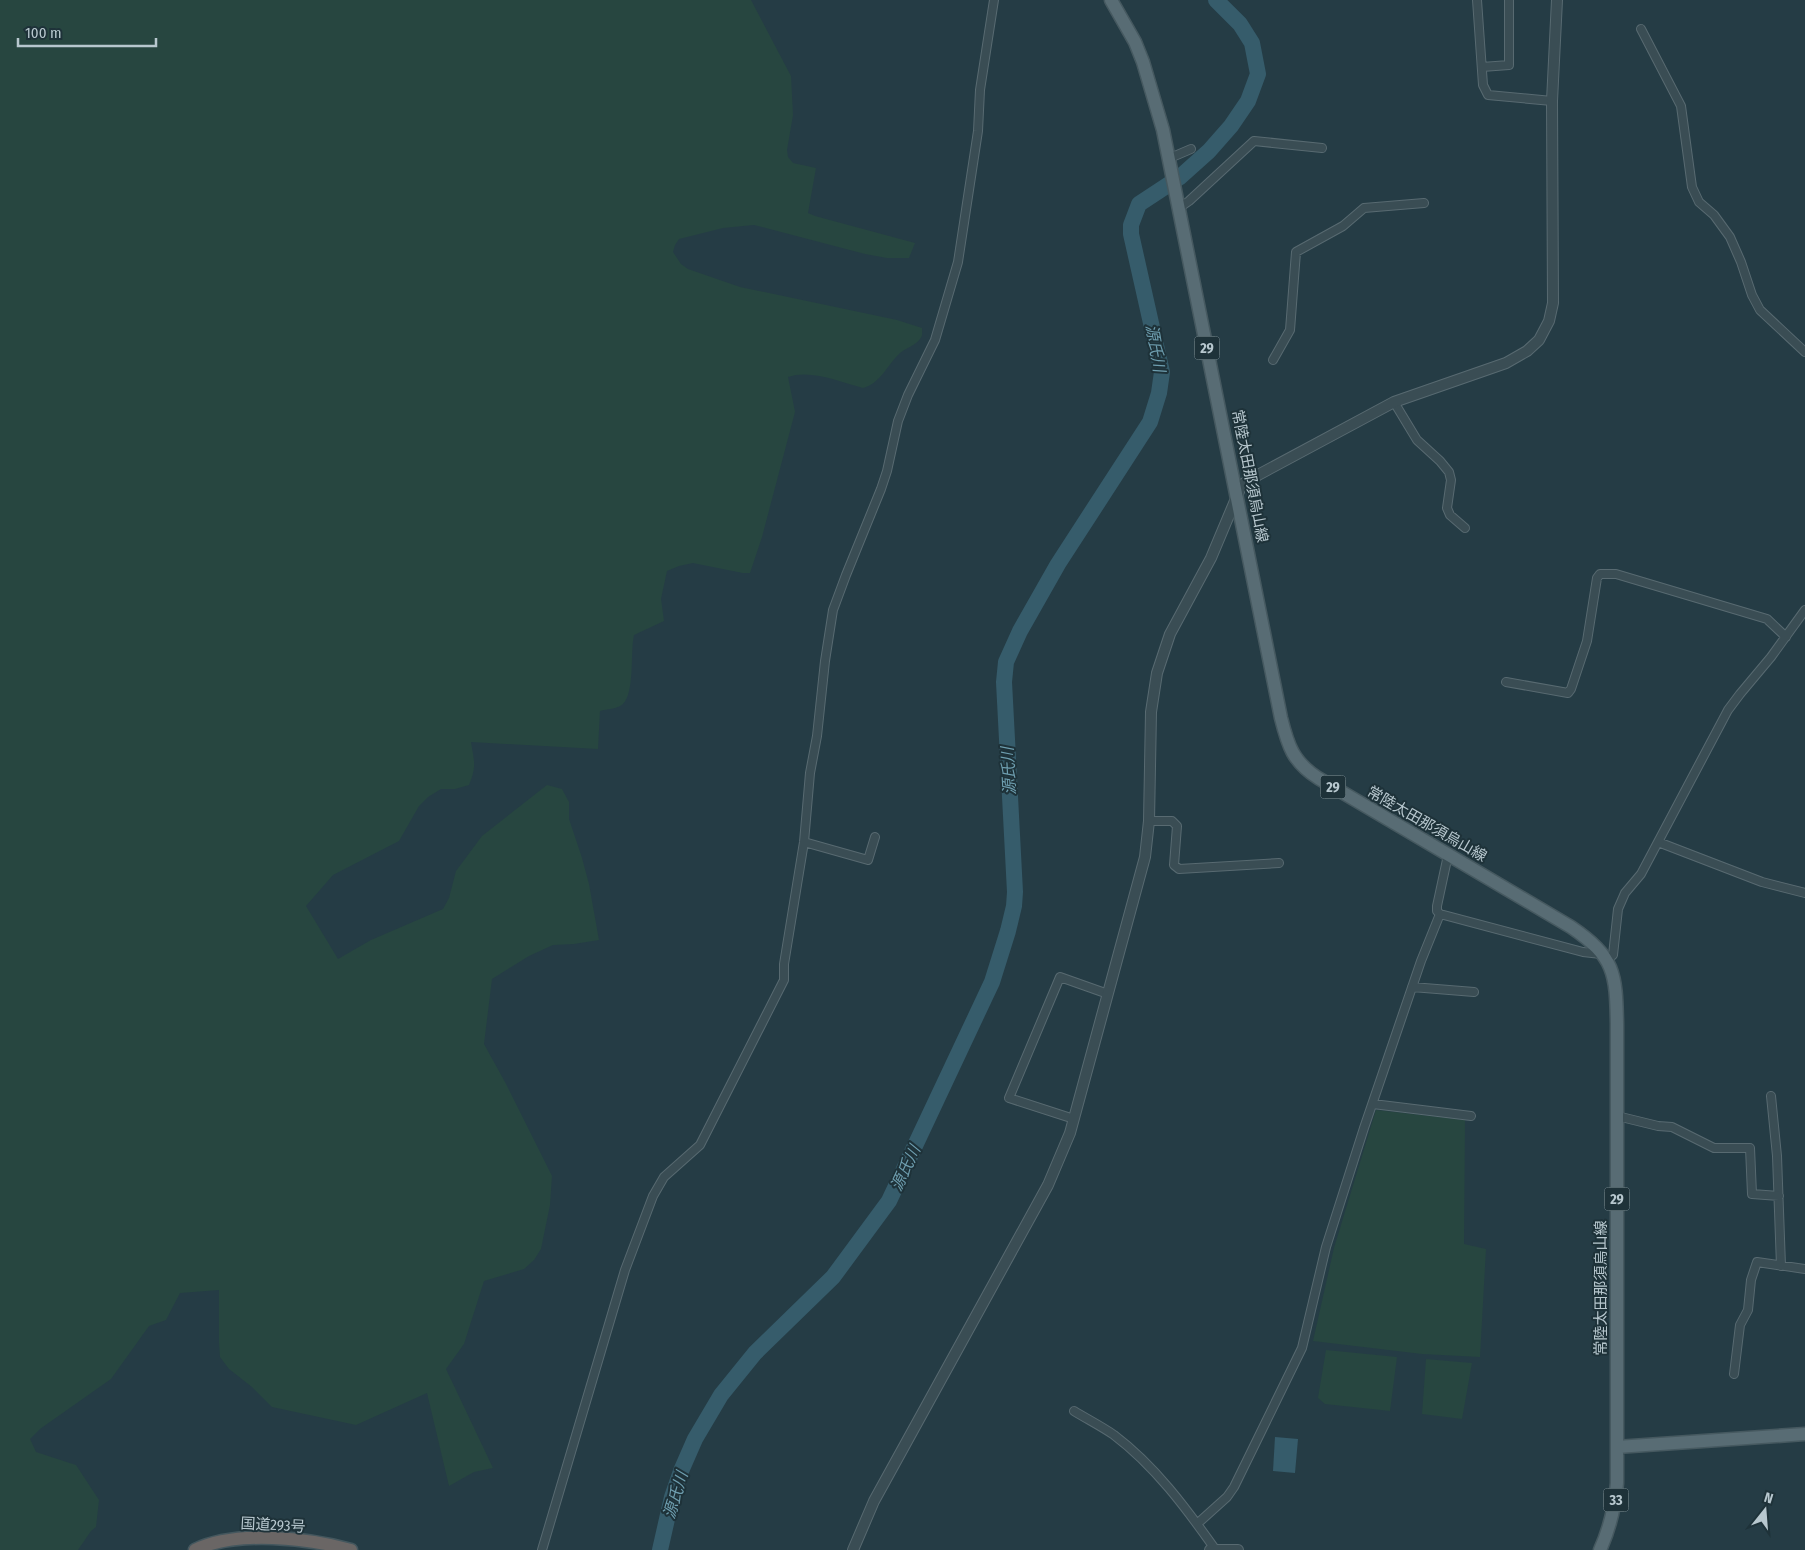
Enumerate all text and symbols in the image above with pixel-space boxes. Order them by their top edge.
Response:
scale bar [18,15,155,47]
text: 100 m [25,24,62,42]
water label: 源氏川 [1142,323,1169,375]
road number: 29 [1194,336,1220,359]
street label: 常陸太田那須烏山線 [1228,408,1272,544]
water label: 源氏川 [998,745,1019,795]
road number: 29 [1320,776,1346,799]
street label: 常陸太田那須烏山線 [1364,782,1490,866]
water label: 源氏川 [887,1141,925,1194]
road number: 29 [1604,1188,1630,1210]
street label: 常陸太田那須烏山線 [1592,1220,1610,1356]
water label: 源氏川 [659,1468,692,1521]
north arrow [1740,1485,1790,1535]
road number: 33 [1604,1488,1628,1512]
text: N [1762,1489,1775,1507]
street label: 国道293号 [240,1514,306,1536]

